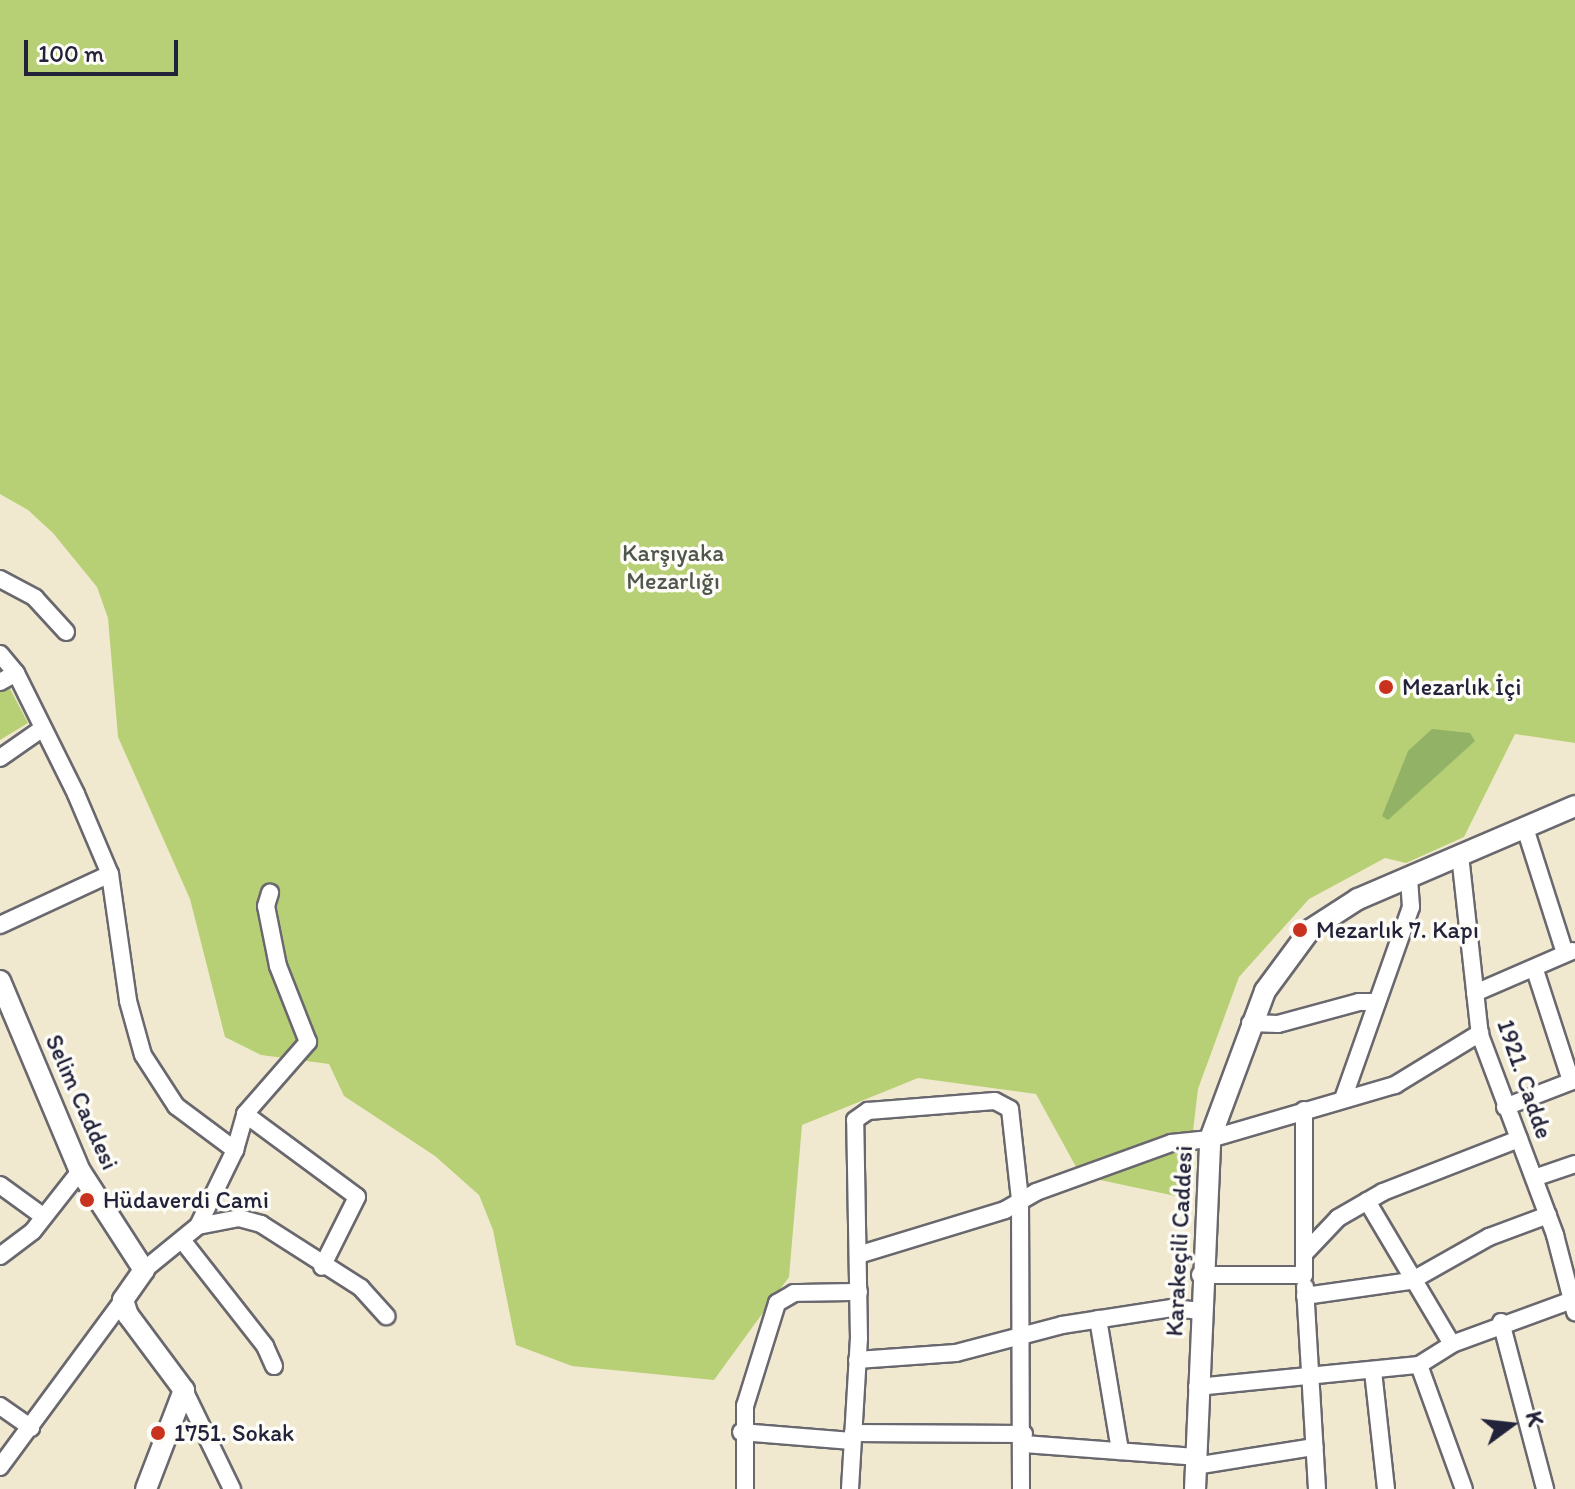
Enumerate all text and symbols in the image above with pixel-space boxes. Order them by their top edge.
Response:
scale bar [28,24,182,74]
text: 100 m [38,39,104,68]
park label: Karşıyaka Mezarlığı [622,539,724,595]
place label: Mezarlık İçi [1402,673,1521,701]
marker: Mezarlık İçi [1377,678,1395,696]
place label: Mezarlık 7. Kapı [1316,916,1479,944]
marker: Mezarlık 7. Kapı [1291,921,1309,939]
street label: 1921. Cadde [1491,1016,1559,1142]
street label: Selim Caddesi [39,1030,125,1174]
street label: Karakeçili Caddesi [1160,1145,1198,1337]
place label: Hüdaverdi Cami [103,1186,270,1214]
marker: Hüdaverdi Cami [78,1191,96,1209]
north arrow [1471,1385,1551,1465]
text: K [1520,1408,1550,1429]
place label: 1751. Sokak [174,1419,294,1447]
marker: 1751. Sokak [149,1424,167,1442]

